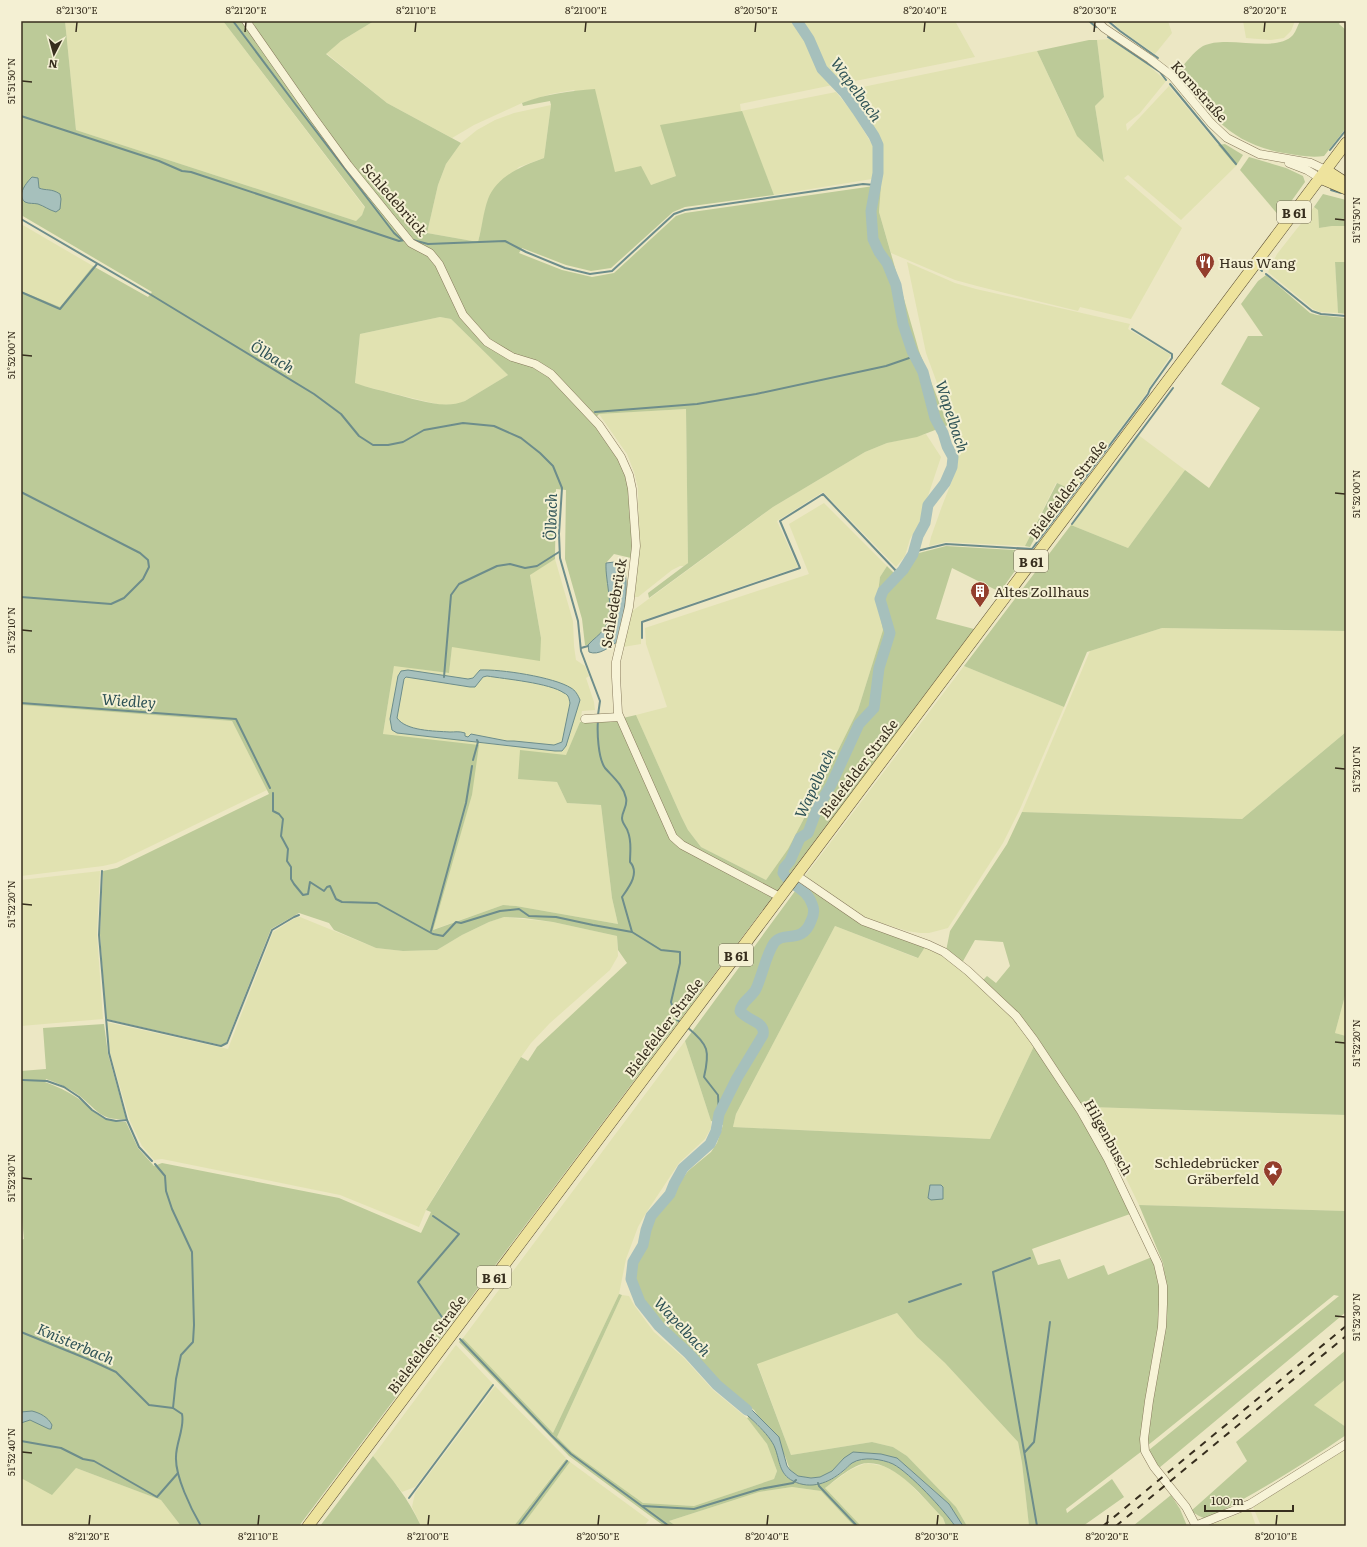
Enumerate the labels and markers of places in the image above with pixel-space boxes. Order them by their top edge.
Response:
restaurant icon: Haus Wang [1194,251,1216,279]
place label: Haus Wang [1219,252,1296,272]
building icon: Altes Zollhaus [969,580,991,608]
place label: Altes Zollhaus [994,581,1089,601]
place label: Schledebrücker Gräberfeld [1155,1152,1259,1188]
place icon: Schledebrücker Gräberfeld [1262,1159,1284,1187]

